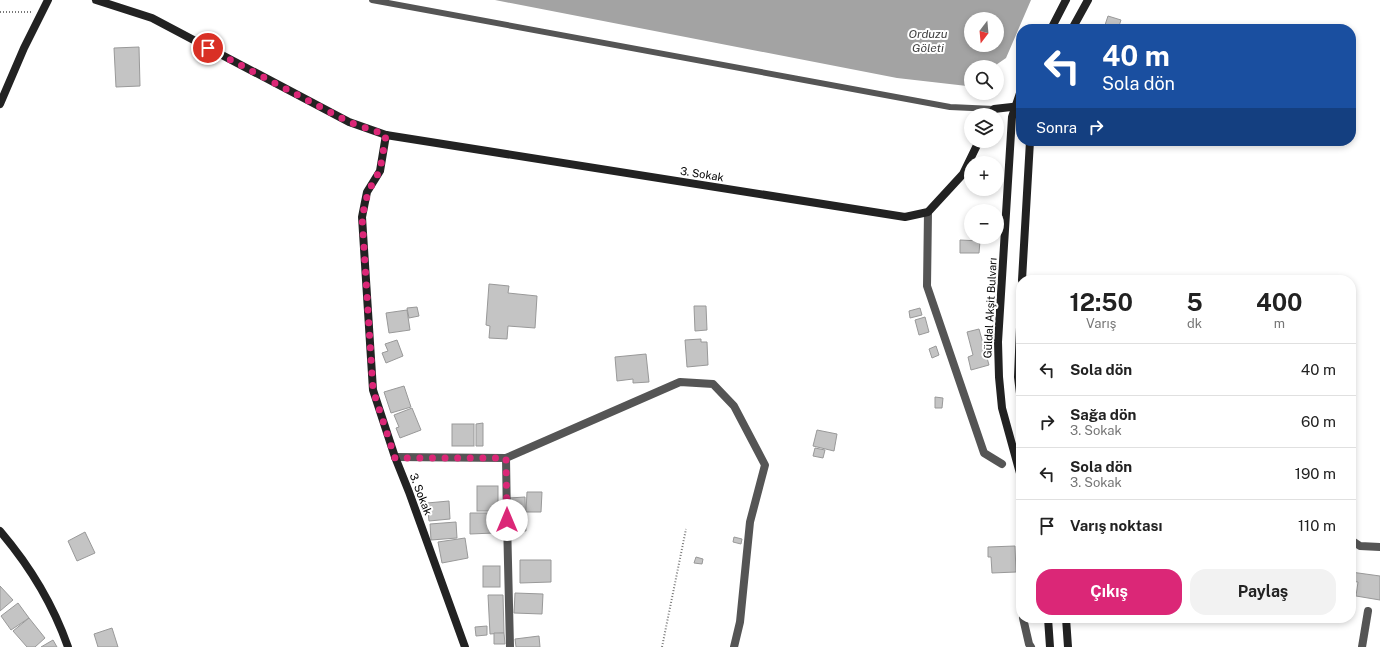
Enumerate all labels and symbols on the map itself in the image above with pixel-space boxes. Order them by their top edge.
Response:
north arrow [964,12,1004,52]
water label: Orduzu Göleti [909,27,948,55]
pin [191,31,225,65]
street label: 3. Sokak [679,165,725,183]
street label: Güldal Akşit Bulvarı [981,257,1000,359]
street label: 3. Sokak [408,471,434,517]
position arrow [486,499,528,541]

